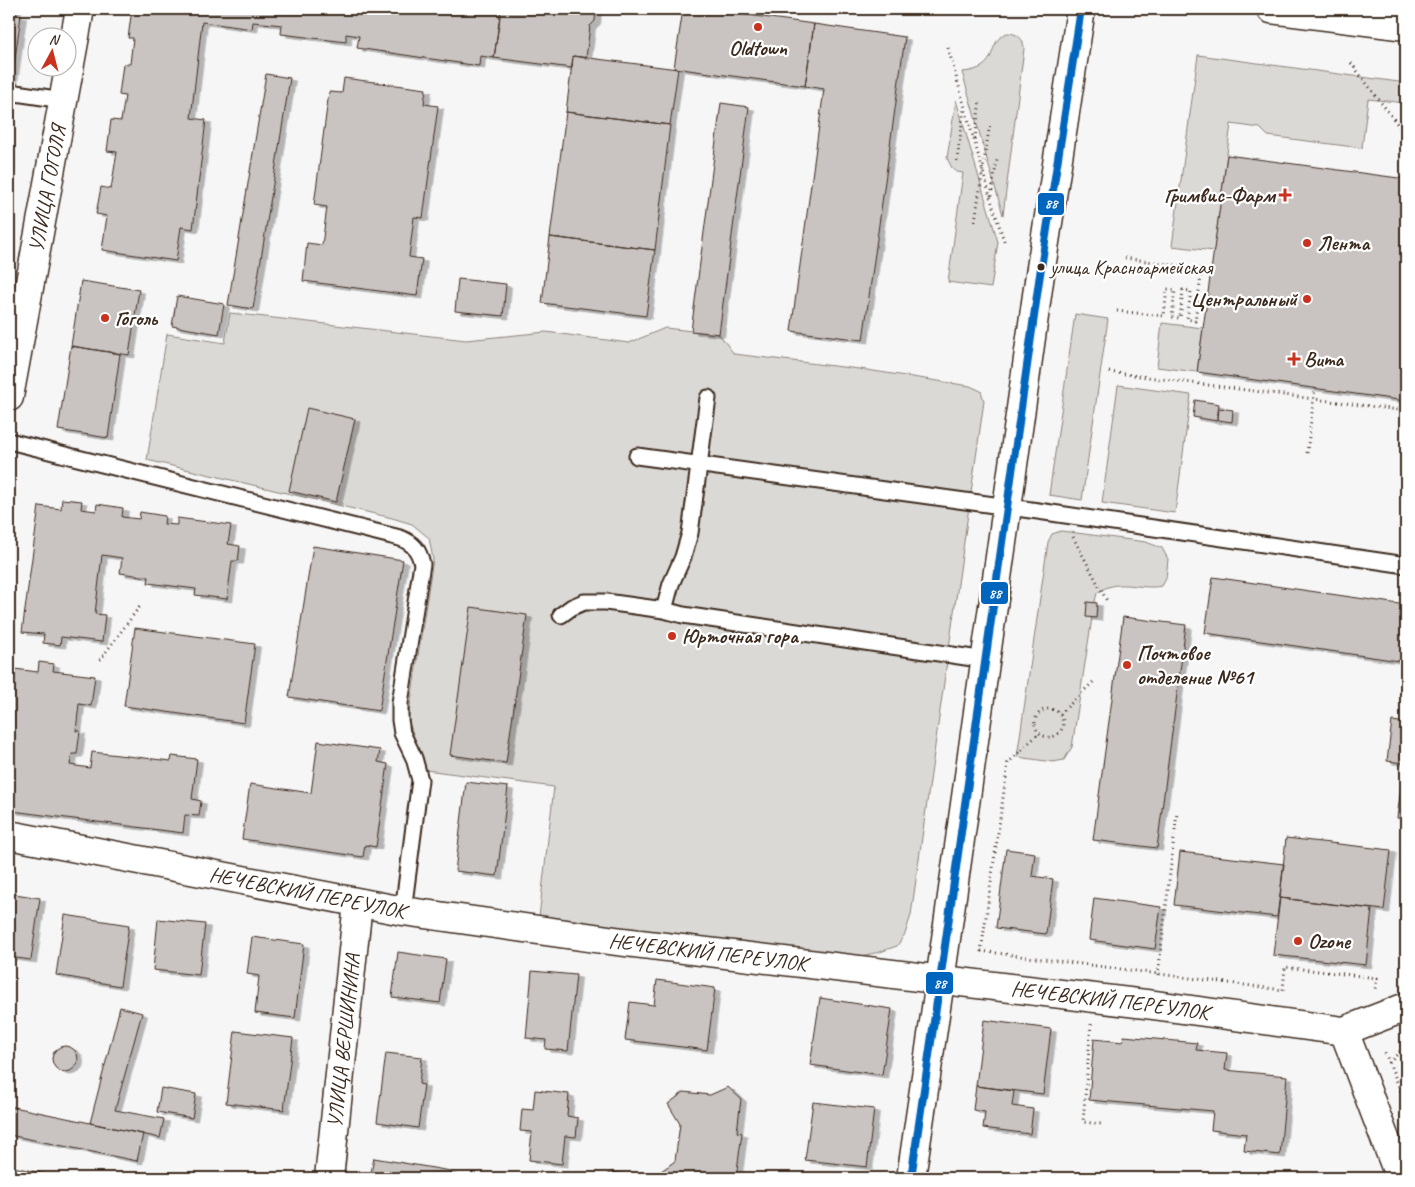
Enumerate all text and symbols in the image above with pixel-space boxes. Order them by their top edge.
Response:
marker: Oldtown [752,21,764,33]
north arrow [28,28,78,78]
text: N [48,31,61,49]
place label: Oldtown [729,35,787,61]
street label: УЛИЦА ГОГОЛЯ [23,120,72,254]
place label: Гримвис-Фарм [1164,182,1277,208]
marker: Гримвис-Фарм [1279,189,1291,201]
line badge: 88 [1037,192,1065,216]
text: 88 [1045,195,1059,212]
place label: Лента [1317,230,1371,256]
marker: Лента [1301,237,1313,249]
place label: улица Красноармейская [1049,255,1214,280]
marker: улица Красноармейская [1036,262,1046,272]
place label: Центральный [1190,286,1299,312]
marker: Центральный [1301,293,1313,305]
place label: Гоголь [115,305,159,331]
marker: Гоголь [99,312,111,324]
place label: Вита [1304,346,1345,372]
marker: Вита [1288,353,1300,365]
line badge: 88 [980,581,1009,605]
text: 88 [989,585,1003,602]
place label: Юрточная гора [682,623,800,649]
marker: Юрточная гора [666,630,678,642]
place label: Почтовое отделение №61 [1137,640,1255,690]
marker: Почтовое отделение №61 [1121,659,1133,671]
street label: НЕЧЕВСКИЙ ПЕРЕУЛОК [207,861,412,925]
street label: НЕЧЕВСКИЙ ПЕРЕУЛОК [607,927,813,977]
place label: Ozone [1308,928,1352,954]
marker: Ozone [1292,935,1304,947]
street label: УЛИЦА ВЕРШИНИНА [321,951,366,1129]
line badge: 88 [925,971,954,995]
text: 88 [934,975,948,992]
street label: НЕЧЕВСКИЙ ПЕРЕУЛОК [1010,975,1215,1026]

